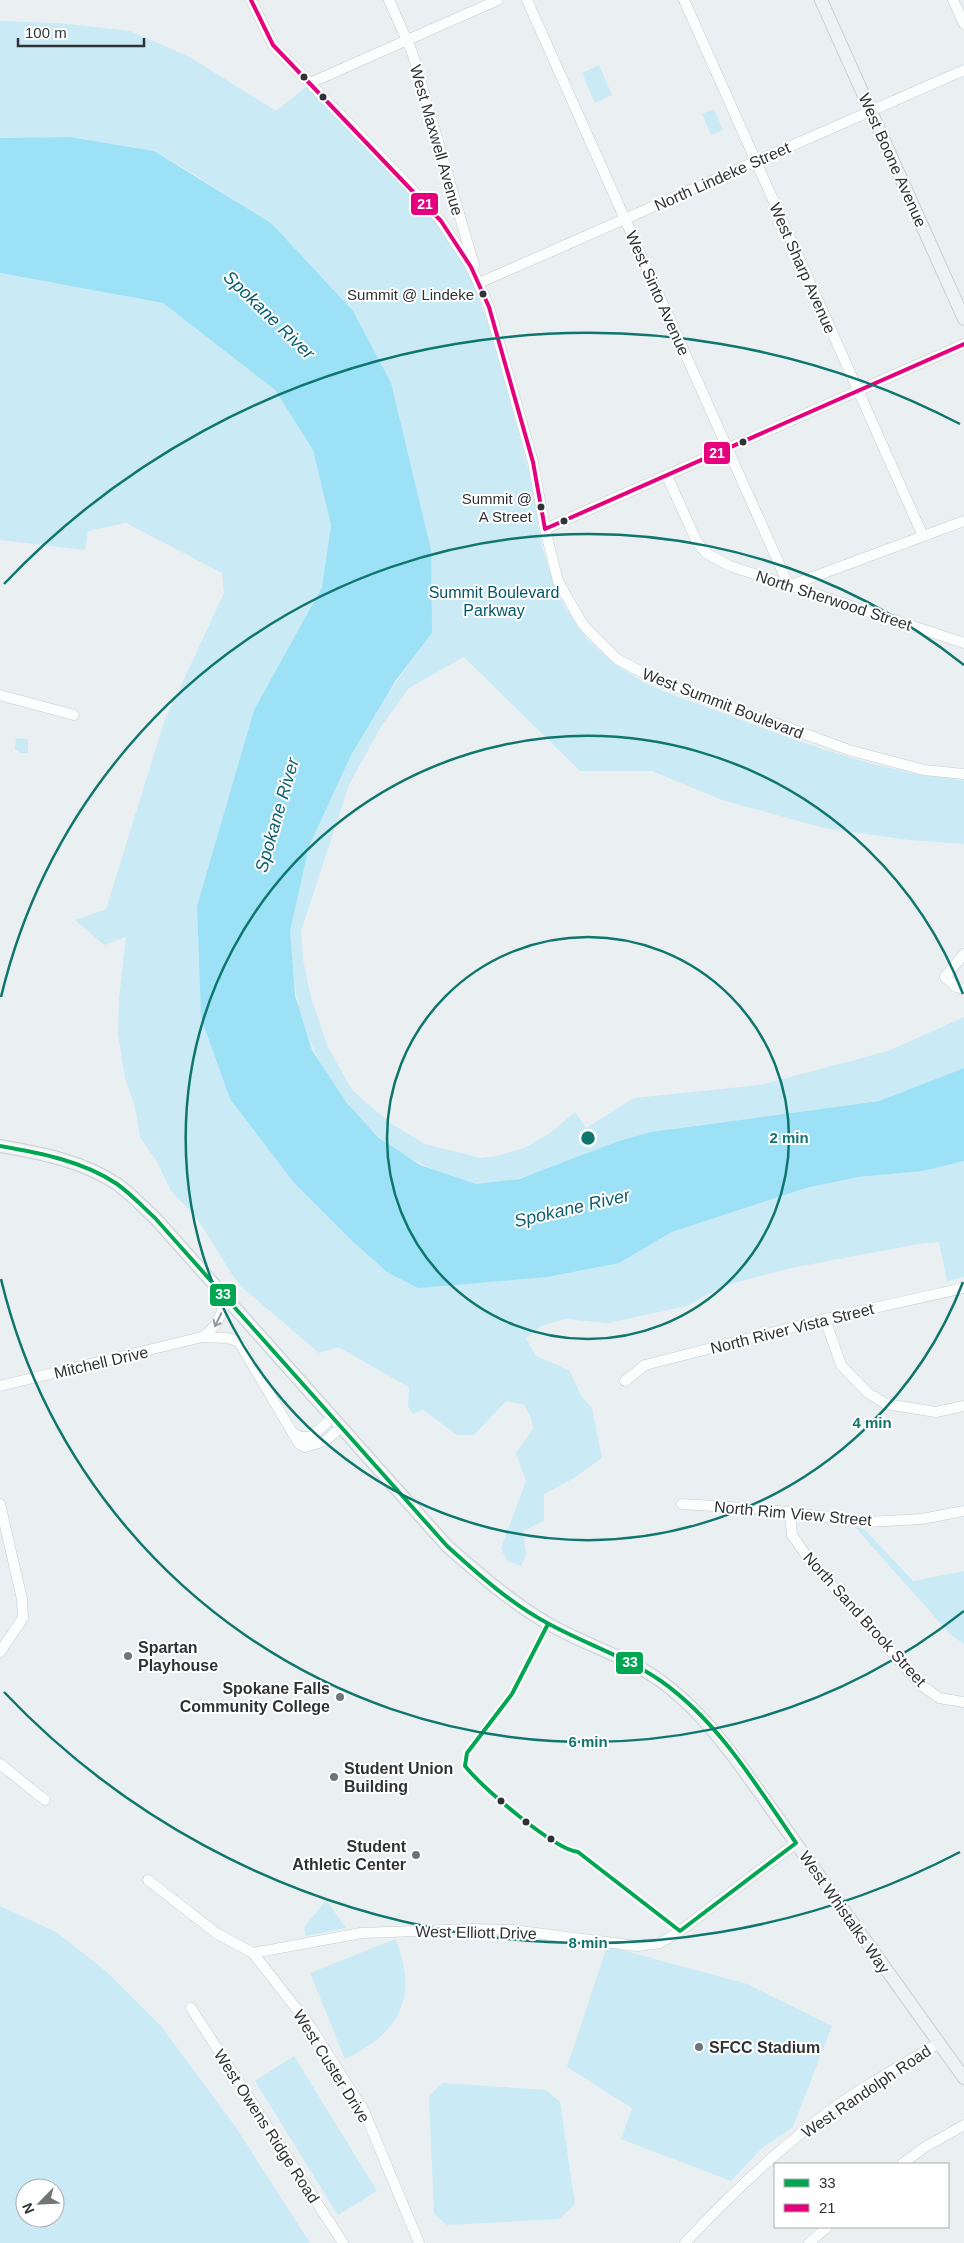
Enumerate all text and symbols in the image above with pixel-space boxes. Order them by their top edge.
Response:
scale bar [18,15,144,47]
text: 100 m [25,24,67,41]
street label: West Maxwell Avenue [407,63,466,218]
unlabelled marker [299,72,309,82]
street label: West Boone Avenue [855,91,930,230]
unlabelled marker [318,92,328,102]
street label: North Lindeke Street [652,139,793,214]
line badge: 21 [410,192,439,216]
text: 21 [417,196,433,212]
street label: West Sharp Avenue [766,200,839,336]
street label: West Sinto Avenue [622,228,693,358]
water label: Spokane River [220,267,319,364]
place label: Summit @ Lindeke [347,286,474,303]
marker: Summit @ Lindeke [478,289,488,299]
unlabelled marker [738,437,748,447]
line badge: 21 [703,441,731,465]
text: 21 [709,445,725,461]
place label: Summit @ A Street [462,490,533,525]
marker: Summit @ A Street [536,502,546,512]
unlabelled marker [559,516,569,526]
street label: North Sherwood Street [754,567,914,634]
park label: Summit Boulevard Parkway [429,584,559,619]
street label: West Summit Boulevard [640,665,806,742]
water label: Spokane River [251,755,303,875]
centre of rings [579,1129,597,1147]
text: 2 min [769,1129,809,1146]
water label: Spokane River [512,1185,633,1231]
line badge: 33 [209,1283,237,1307]
text: 33 [215,1286,231,1302]
street label: North River Vista Street [709,1300,876,1357]
one-way arrow [213,1312,222,1327]
street label: Mitchell Drive [52,1343,150,1382]
text: 4 min [852,1414,892,1431]
street label: North Rim View Street [714,1498,873,1529]
street label: North Sand Brook Street [800,1549,930,1690]
place label: Spartan Playhouse [138,1639,218,1674]
marker: Spartan Playhouse [122,1650,134,1662]
line badge: 33 [615,1651,644,1675]
text: 33 [622,1654,638,1670]
place label: Spokane Falls Community College [180,1680,330,1715]
marker: Spokane Falls Community College [334,1691,346,1703]
text: 6 min [568,1733,608,1750]
place label: Student Union Building [344,1760,453,1795]
marker: Student Union Building [328,1771,340,1783]
unlabelled marker [496,1796,506,1806]
unlabelled marker [521,1817,531,1827]
unlabelled marker [546,1834,556,1844]
place label: Student Athletic Center [292,1838,407,1873]
street label: West Whistalks Way [796,1848,893,1977]
marker: Student Athletic Center [410,1849,422,1861]
street label: West Elliott Drive [415,1923,537,1942]
text: 8 min [568,1934,608,1951]
street label: West Custer Drive [290,2007,373,2126]
place label: SFCC Stadium [709,2039,820,2056]
marker: SFCC Stadium [693,2041,705,2053]
street label: West Randolph Road [799,2042,934,2141]
street label: West Owens Ridge Road [211,2046,323,2206]
legend [774,2163,949,2228]
text: 33 [819,2174,836,2191]
north arrow [15,2178,65,2228]
text: 21 [819,2199,836,2216]
text: N [19,2200,37,2216]

